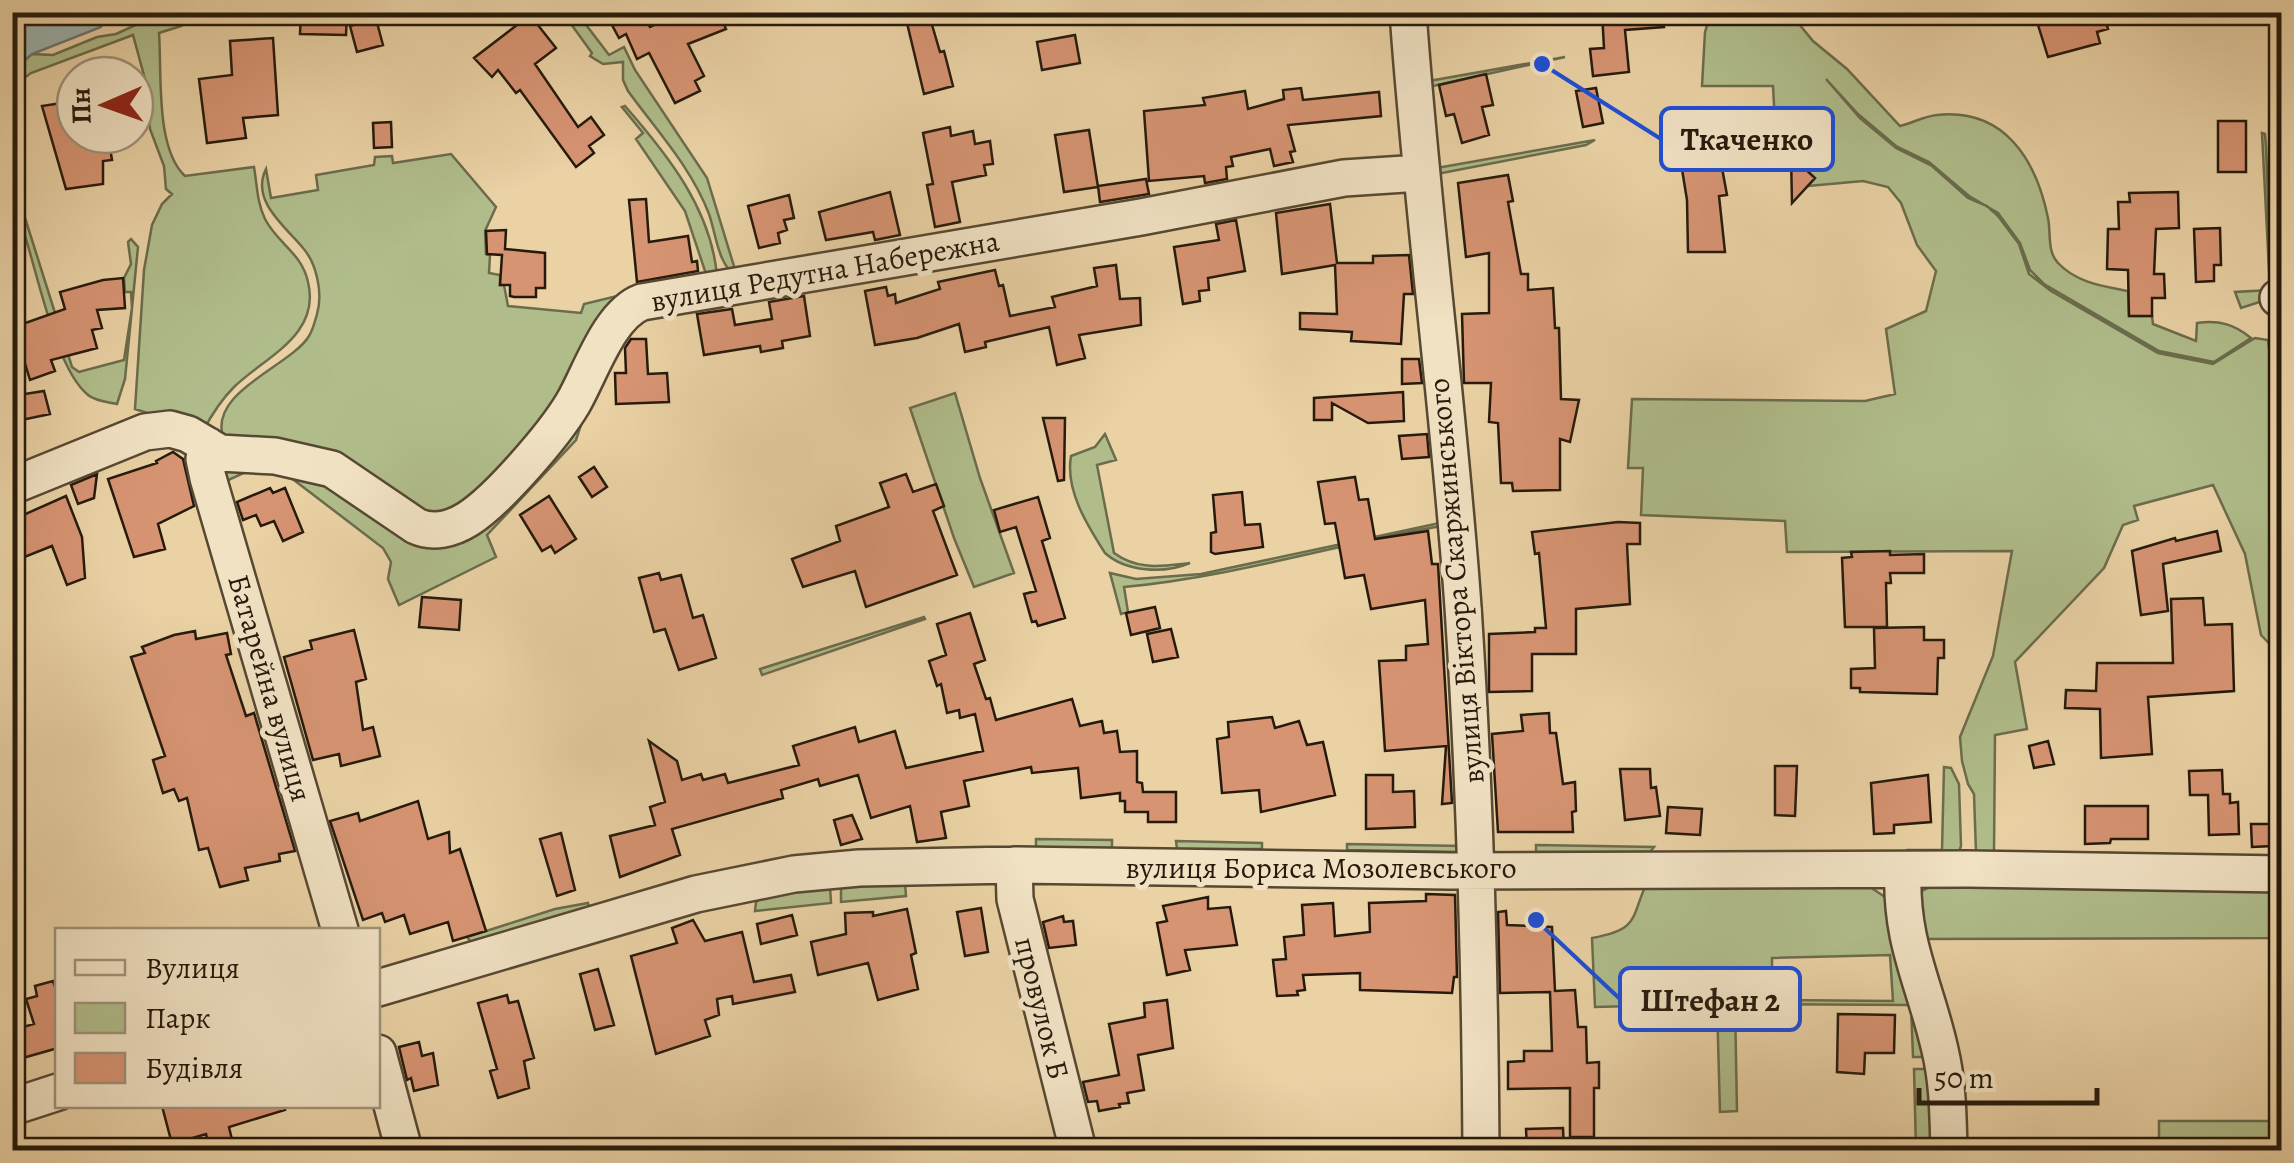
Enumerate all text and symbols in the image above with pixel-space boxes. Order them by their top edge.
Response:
north arrow [55,55,155,155]
text: Пн [61,87,101,125]
callout: Ткаченко [1661,108,1833,170]
text: Ткаченко [1681,117,1813,161]
street label: вулиця Редутна Набережна [648,221,1003,321]
street label: вулиця Віктора Скаржинського [1418,377,1494,785]
street label: Батарейна вулиця [218,570,322,806]
street label: вулиця Бориса Мозолевського [1125,848,1517,888]
legend [55,928,380,1108]
street label: провулок Б [1005,933,1079,1083]
text: Вулиця [145,948,240,988]
callout: Штефан 2 [1620,968,1800,1030]
text: Штефан 2 [1640,978,1780,1022]
text: Парк [145,998,211,1038]
scale bar [1919,1043,2096,1105]
text: Будівля [145,1048,243,1088]
text: 50 m [1934,1058,1994,1098]

